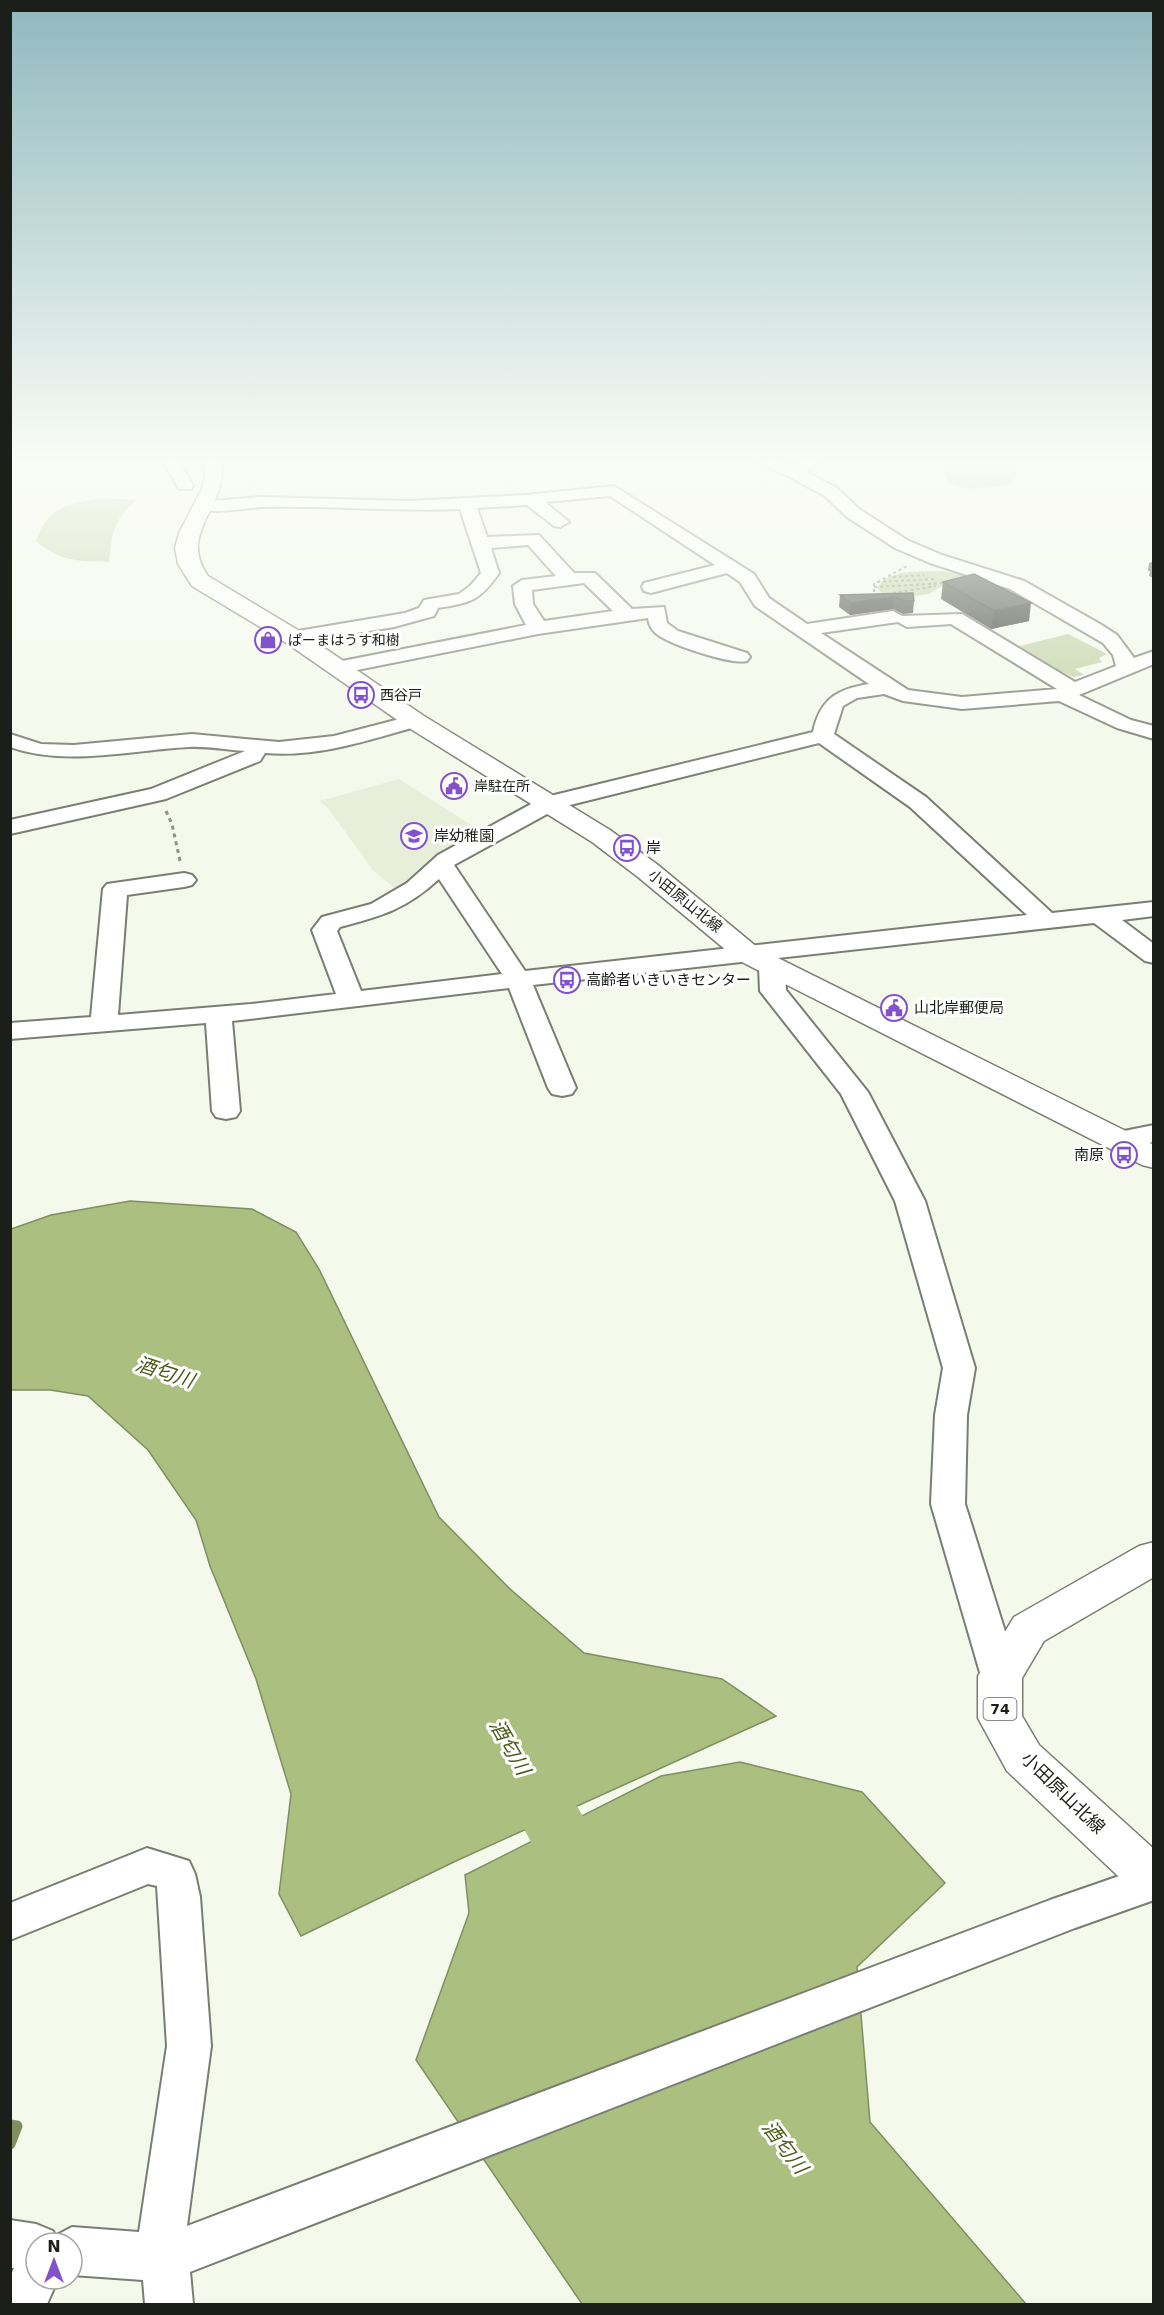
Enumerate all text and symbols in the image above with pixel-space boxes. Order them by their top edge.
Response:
shop icon: ぱーまはうす和樹 [253,625,283,655]
place label: ぱーまはうす和樹 [288,632,400,648]
bus stop icon: 西谷戸 [346,680,376,710]
place label: 西谷戸 [380,687,422,703]
public building icon: 岸駐在所 [439,771,469,801]
place label: 岸駐在所 [474,778,530,794]
school or university icon: 岸幼稚園 [399,821,429,851]
place label: 岸幼稚園 [434,827,494,845]
bus stop icon: 岸 [612,833,642,863]
place label: 岸 [646,839,661,857]
street label: 小田原山北線 [644,866,726,936]
bus stop icon: 高齢者いきいきセンター [552,965,582,995]
place label: 高齢者いきいきセンター [586,971,751,989]
public building icon: 山北岸郵便局 [879,993,909,1023]
place label: 山北岸郵便局 [914,999,1004,1017]
bus stop icon: 南原 [1109,1140,1139,1170]
place label: 南原 [1074,1146,1104,1164]
water label: 酒匂川 [133,1351,199,1393]
road number: 74 [984,1698,1016,1720]
water label: 酒匂川 [485,1715,536,1781]
street label: 小田原山北線 [1017,1748,1109,1838]
water label: 酒匂川 [757,2116,814,2180]
north arrow [24,2231,84,2291]
text: N [47,2237,61,2256]

